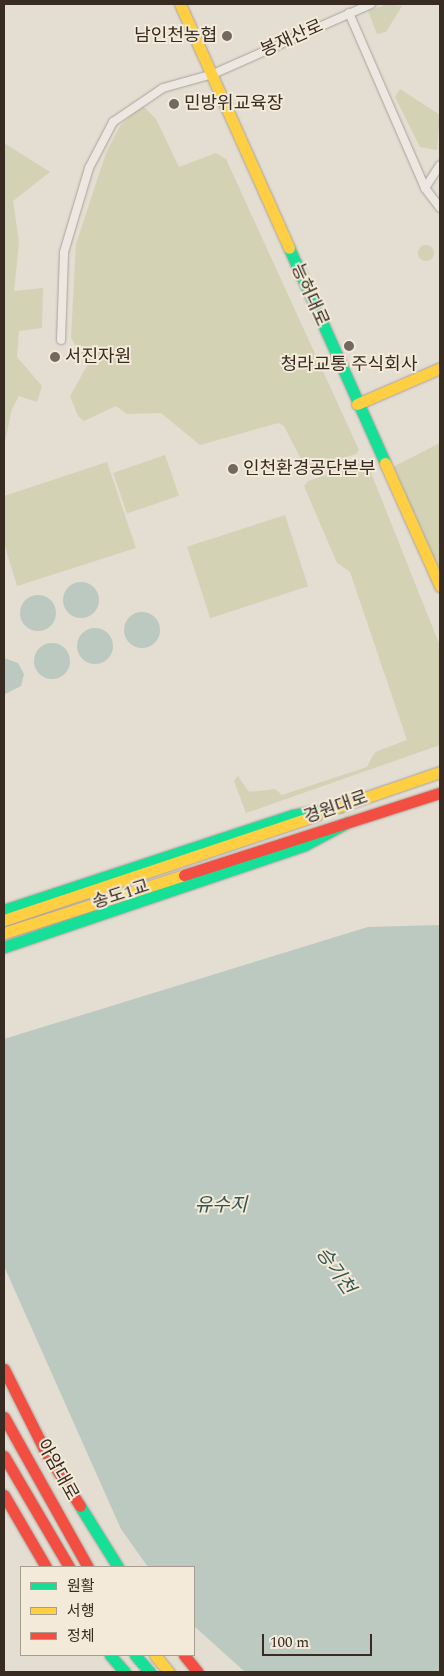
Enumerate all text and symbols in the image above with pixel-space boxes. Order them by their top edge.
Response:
street label: 봉재산로 [257,16,327,62]
place label: 남인천농협 [134,25,217,47]
marker: 남인천농협 [221,30,233,42]
place label: 민방위교육장 [184,93,283,115]
marker: 민방위교육장 [168,98,180,110]
street label: 능허대로 [286,260,332,330]
marker: 청라교통 주식회사 [343,340,355,352]
place label: 서진자원 [65,346,131,368]
marker: 서진자원 [49,351,61,363]
place label: 청라교통 주식회사 [281,354,417,376]
place label: 인천환경공단본부 [243,458,375,480]
marker: 인천환경공단본부 [227,463,239,475]
street label: 경원대로 [301,787,371,829]
street label: 송도1교 [90,876,152,914]
water label: 유수지 [195,1195,247,1217]
water label: 승기천 [311,1243,359,1299]
street label: 아암대로 [31,1436,83,1504]
legend [20,1566,195,1656]
text: 원활 [67,1575,95,1598]
text: 서행 [67,1600,95,1623]
scale bar [264,1624,374,1656]
text: 정체 [67,1625,95,1648]
text: 100 m [270,1631,309,1654]

